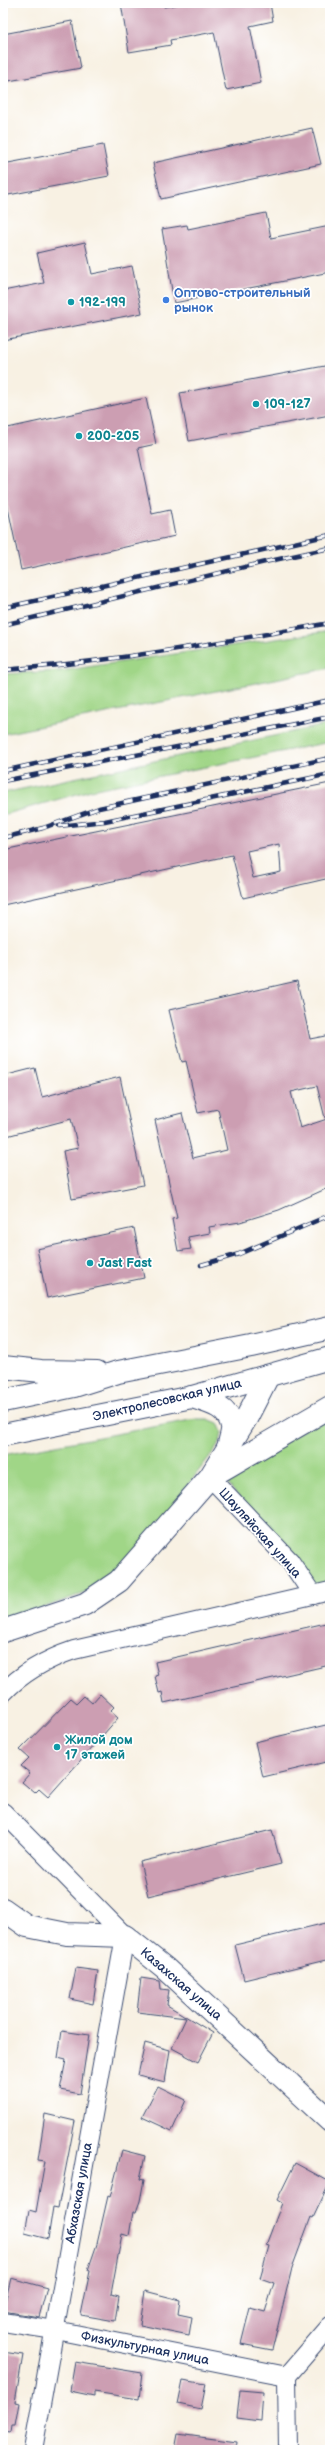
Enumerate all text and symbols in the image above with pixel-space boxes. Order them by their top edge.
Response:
place label: Оптово-строительный рынок [174,285,311,316]
place label: 192-199 [79,294,126,310]
marker: Оптово-строительный рынок [161,295,171,305]
marker: 192-199 [66,297,76,307]
place label: 109-127 [264,396,311,412]
marker: 109-127 [251,399,261,409]
place label: 200-205 [87,428,140,444]
marker: 200-205 [74,431,84,441]
place label: Jast Fast [98,1255,153,1271]
marker: Jast Fast [85,1258,95,1268]
street label: Электролесовская улица [91,1375,243,1425]
street label: Шауляйская улица [215,1485,305,1582]
place label: Жилой дом 17 этажей [65,1732,133,1763]
marker: Жилой дом 17 этажей [52,1742,62,1752]
street label: Казахская улица [137,1944,225,2024]
street label: Абхазская улица [62,2141,96,2246]
street label: Физкультурная улица [80,2328,211,2368]

